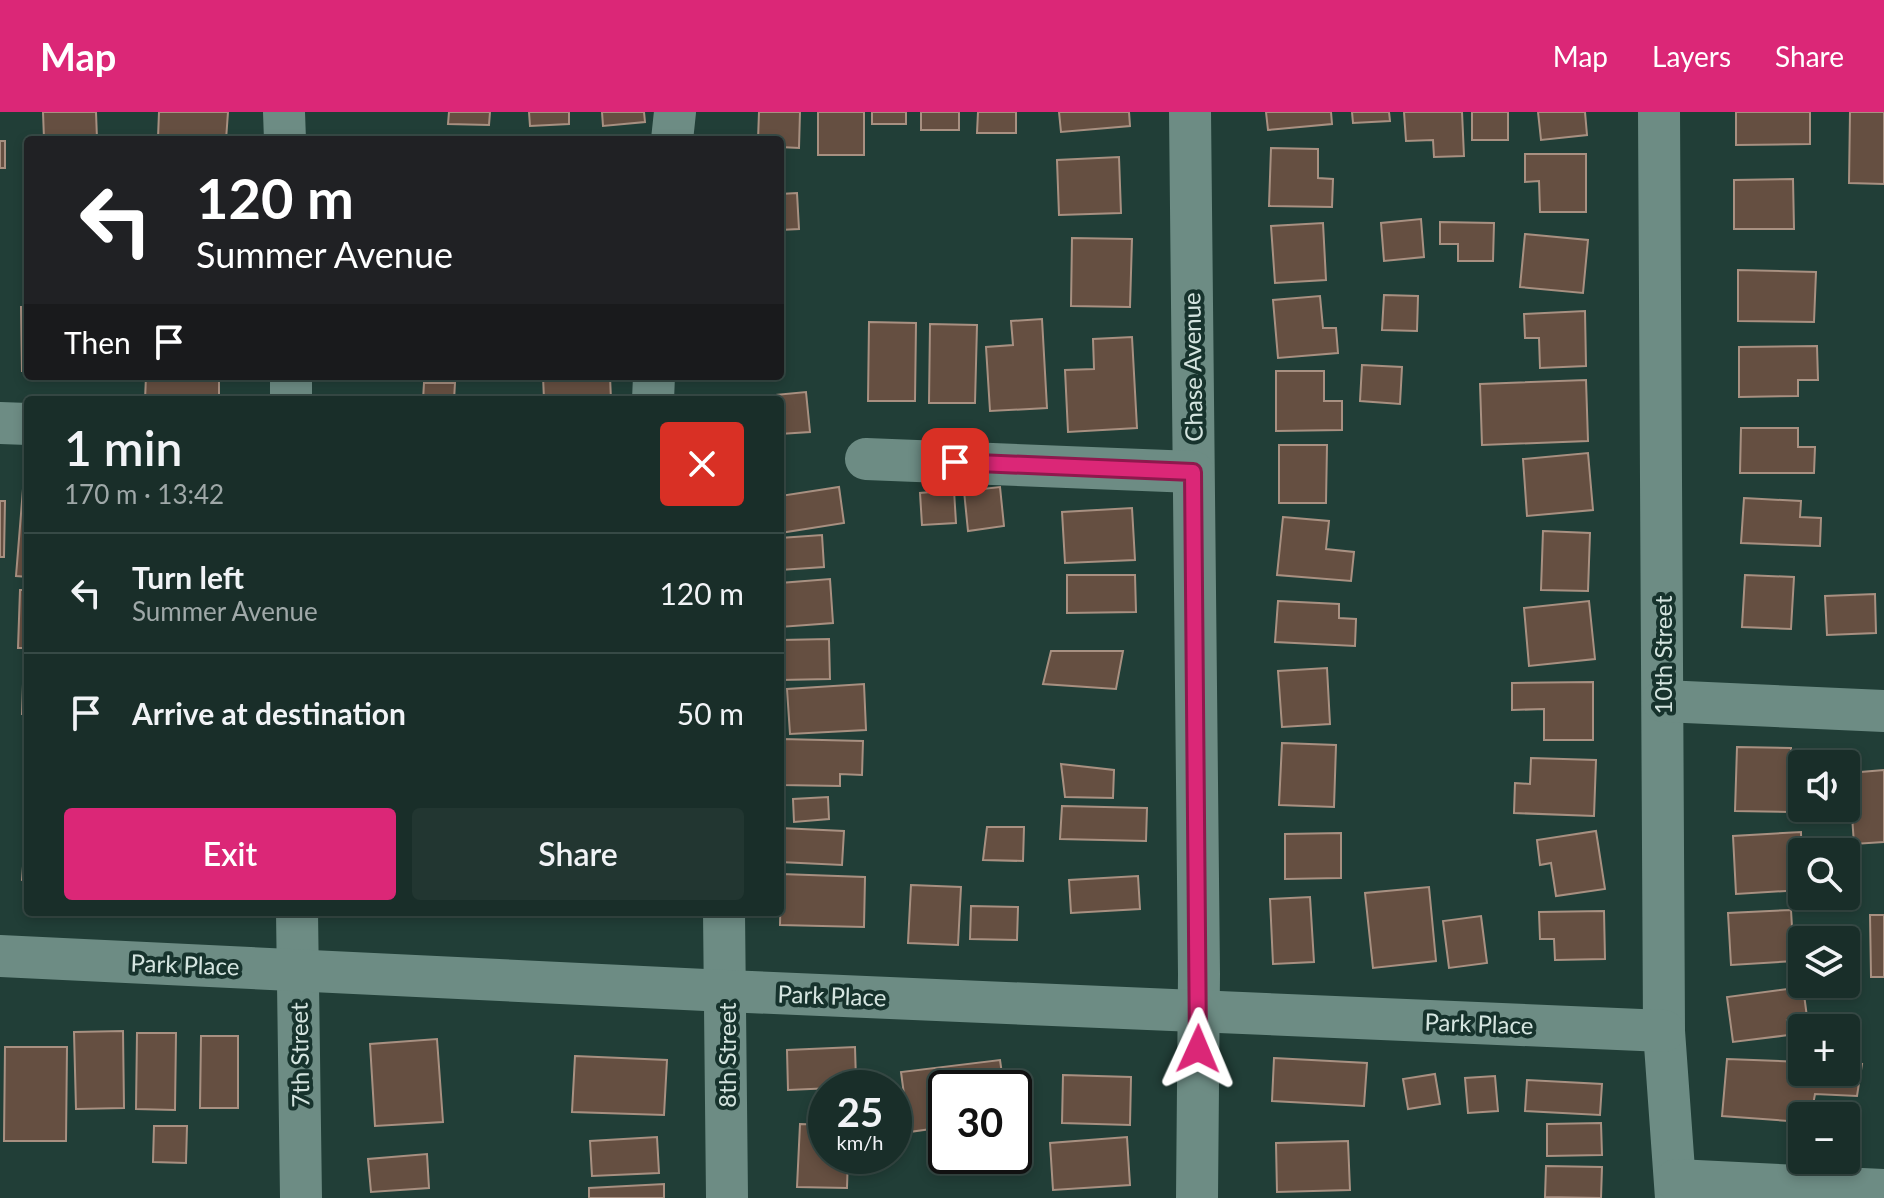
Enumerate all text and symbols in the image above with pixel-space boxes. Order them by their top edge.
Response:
text: Map [40,33,116,79]
text: Map [1553,39,1608,73]
text: Layers [1652,39,1731,73]
text: Share [1775,39,1844,73]
text: 120 m [196,164,354,231]
icon: left [64,168,168,272]
text: Summer Avenue [196,232,453,276]
street label: Chase Avenue [1176,292,1208,442]
icon: arrive [147,320,191,364]
text: Then [64,324,131,360]
text: 1 min [64,419,182,476]
button: close [660,422,744,506]
pin [921,428,989,496]
icon: arrive [933,440,977,484]
text: 170 m · 13:42 [64,478,224,510]
text: Turn left [132,559,244,595]
icon: left [64,571,108,615]
text: 120 m [659,575,744,611]
text: Summer Avenue [132,595,318,627]
street label: 10th Street [1648,595,1677,715]
icon: arrive [64,691,108,735]
text: Arrive at destination [132,695,406,731]
text: 50 m [677,695,744,731]
map controls [1788,750,1860,1174]
button: sound [1788,750,1860,822]
button: Exit [64,808,396,900]
button: Share [412,808,744,900]
button: search [1788,838,1860,910]
button: layers [1788,926,1860,998]
street label: Park Place [130,948,240,980]
street label: Park Place [777,979,887,1011]
street label: 7th Street [284,1002,314,1108]
street label: 8th Street [712,1002,741,1108]
position arrow [1156,1007,1240,1091]
street label: Park Place [1424,1007,1534,1039]
button: + [1788,1014,1860,1086]
speed limit sign: 30 [928,1070,1032,1174]
text: 25 [837,1088,883,1136]
button: − [1788,1102,1860,1174]
text: km/h [837,1130,883,1154]

